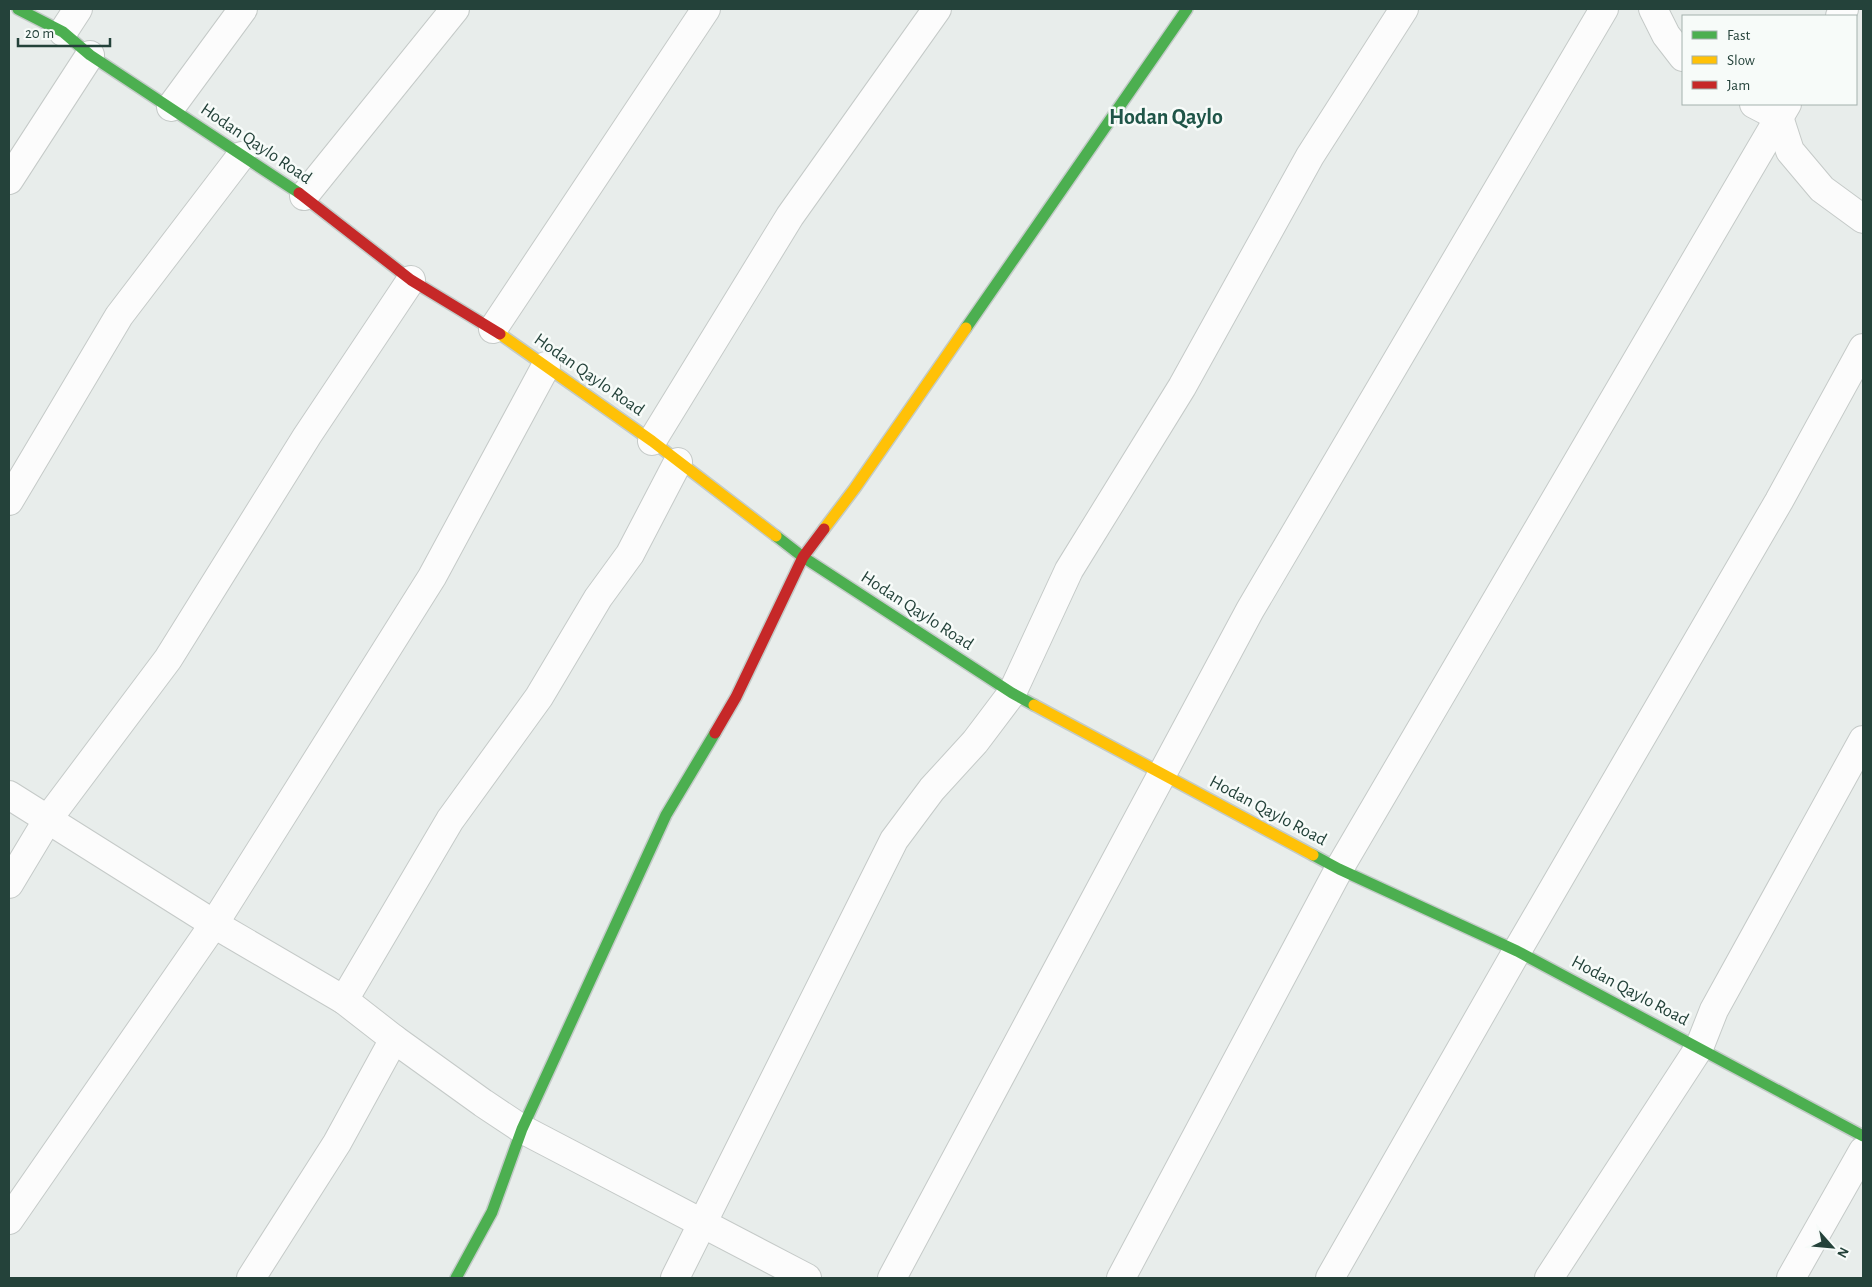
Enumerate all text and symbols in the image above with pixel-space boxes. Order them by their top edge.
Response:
scale bar [18,15,110,47]
legend [1682,15,1857,105]
text: 20 m [25,26,54,41]
text: Fast [1727,28,1751,43]
text: Slow [1727,53,1755,68]
text: Jam [1727,78,1750,93]
street label: Hodan Qaylo Road [197,100,315,188]
district label: Hodan Qaylo [1109,106,1223,129]
street label: Hodan Qaylo Road [531,330,647,420]
street label: Hodan Qaylo Road [858,568,976,654]
street label: Hodan Qaylo Road [1206,773,1330,849]
street label: Hodan Qaylo Road [1568,953,1692,1029]
north arrow [1807,1222,1857,1272]
text: N [1834,1245,1851,1260]

